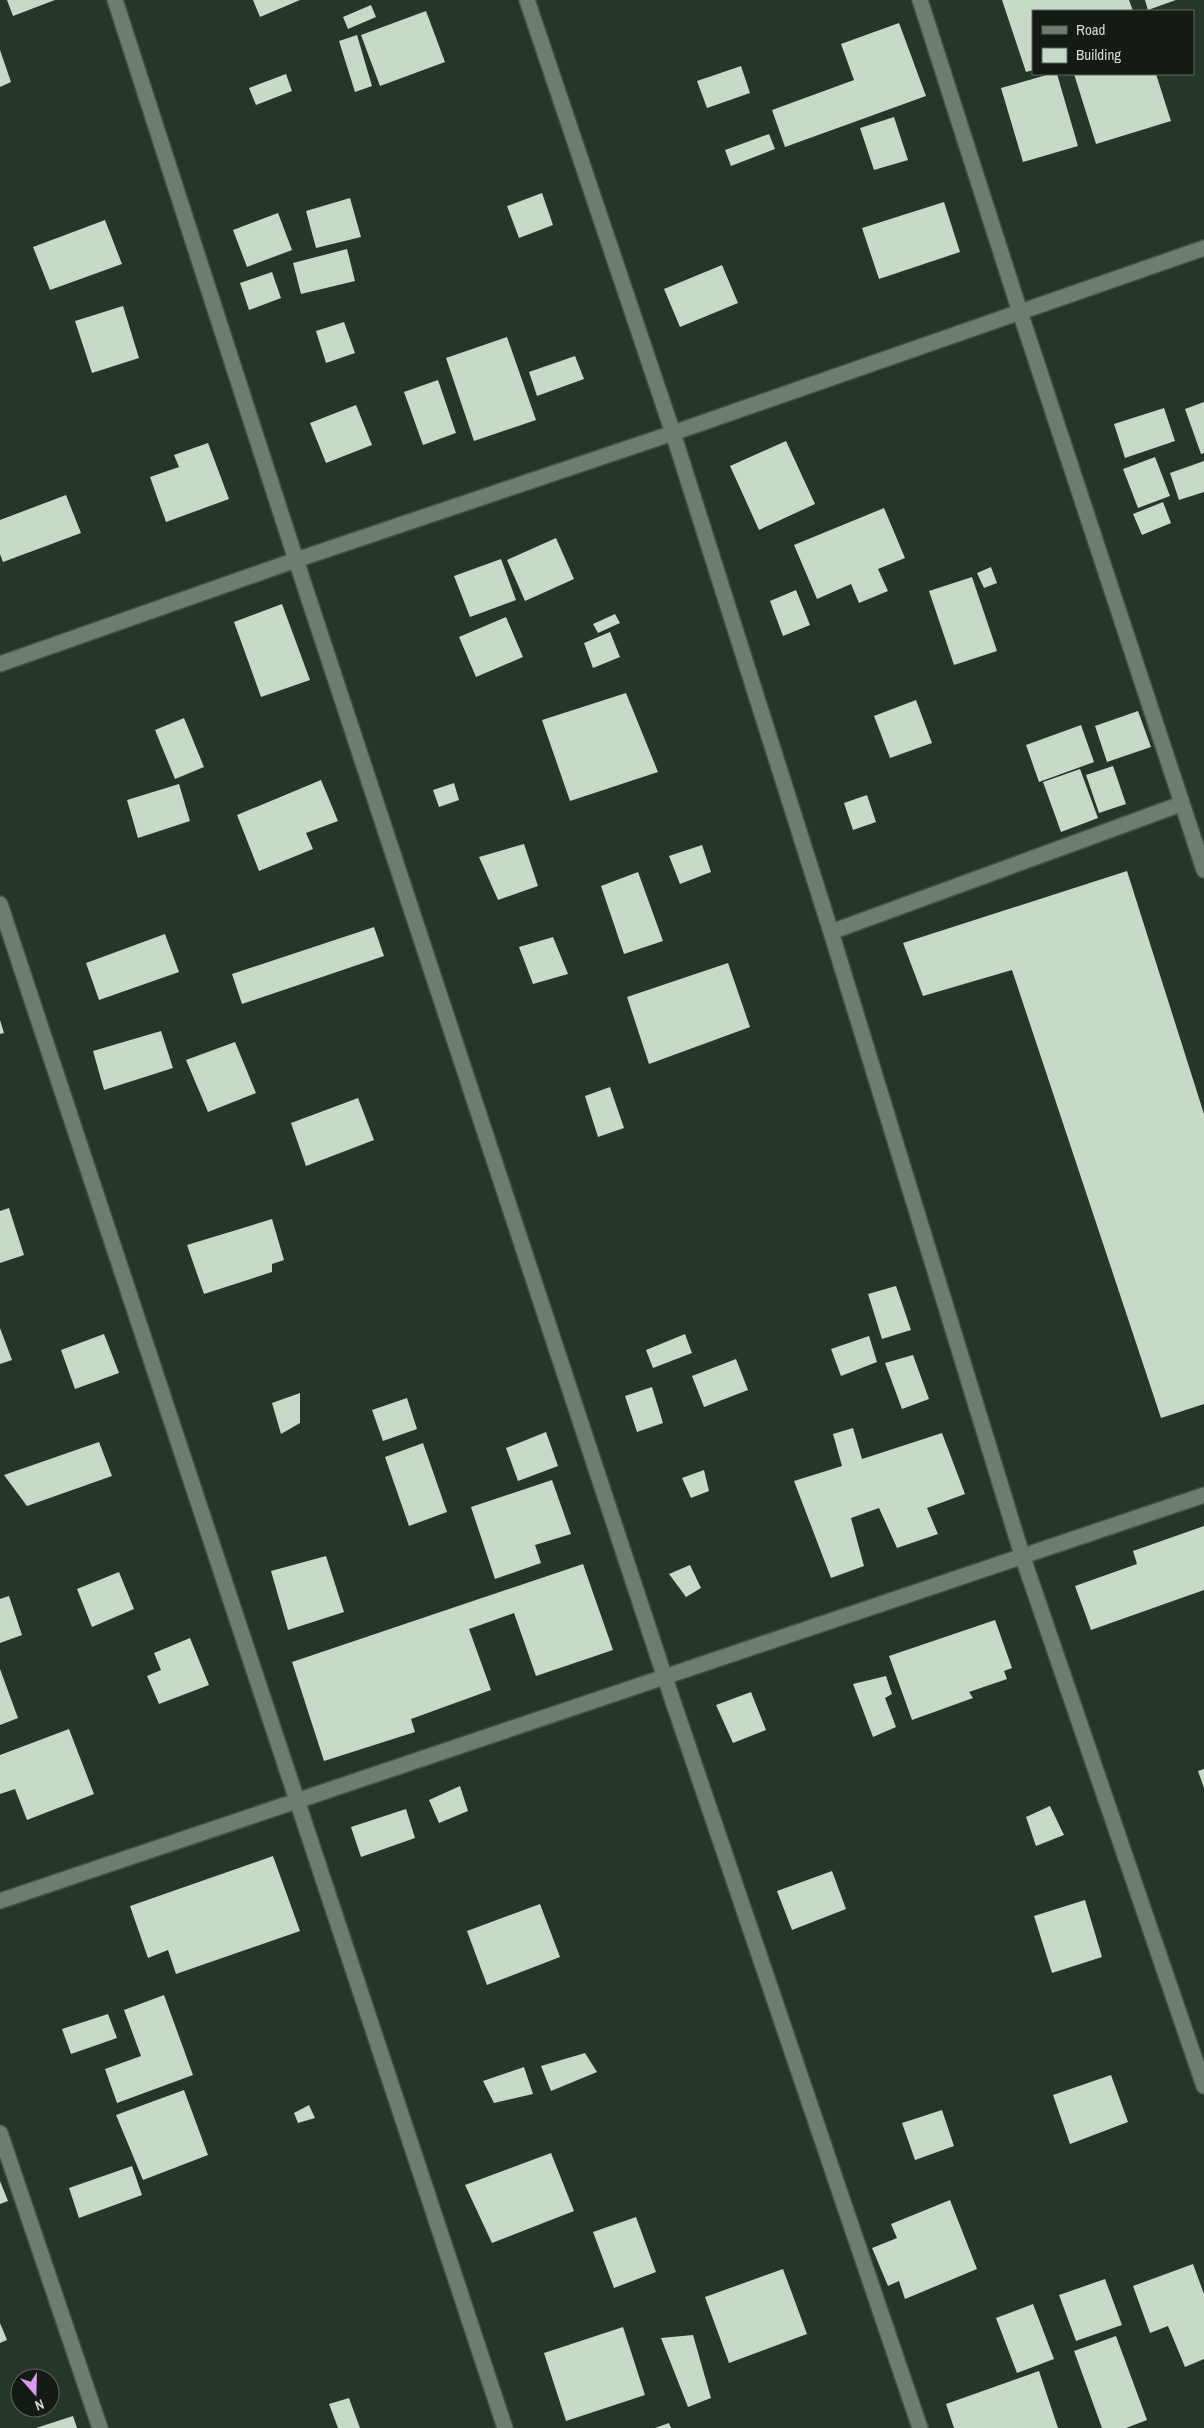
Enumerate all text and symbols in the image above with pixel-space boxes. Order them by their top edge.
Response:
legend [1032,10,1194,75]
text: Road [1076,19,1105,40]
text: Building [1076,44,1121,65]
north arrow [10,2368,60,2418]
text: N [32,2395,46,2415]

